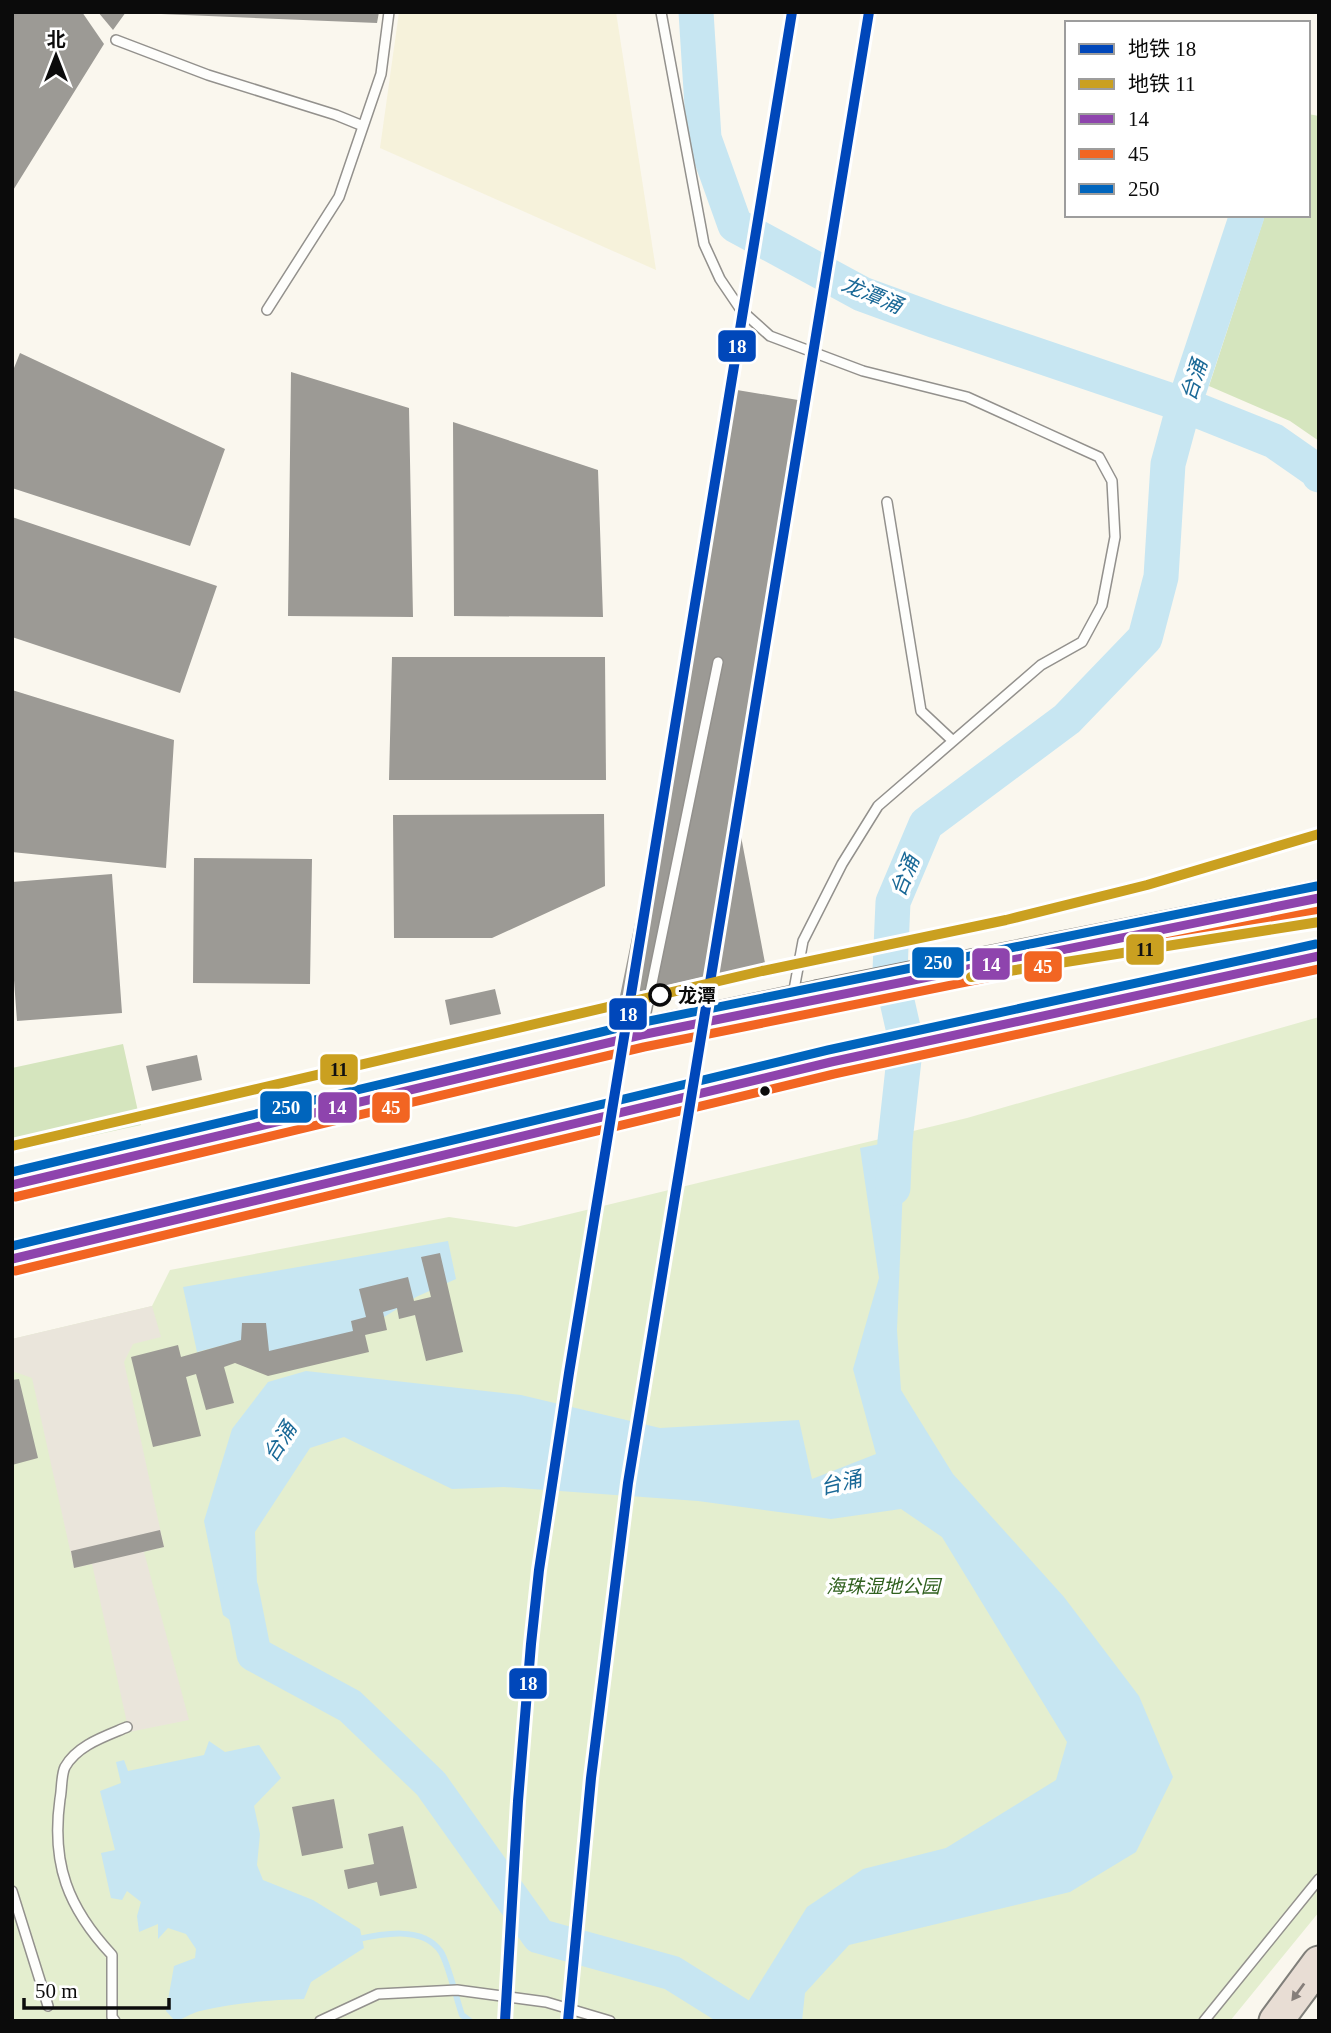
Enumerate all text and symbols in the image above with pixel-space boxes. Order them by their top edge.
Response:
north arrow [21,21,91,91]
legend [1065,21,1310,217]
text: 北 [46,29,66,50]
text: 地铁 18 [1128,37,1196,61]
text: 地铁 11 [1128,72,1195,96]
text: 14 [1128,107,1150,131]
text: 45 [1128,142,1149,166]
text: 250 [1128,177,1160,201]
water label: 龙潭涌 [838,272,908,319]
line badge: 18 [717,329,757,363]
text: 18 [728,336,747,357]
water label: 台涌 [1176,354,1213,404]
water label: 台涌 [886,850,925,900]
line badge: 11 [1125,933,1165,966]
text: 11 [1136,939,1154,960]
line badge: 250 [911,946,965,979]
line badge: 14 [971,947,1011,981]
line badge: 45 [1023,950,1063,983]
text: 250 [924,952,952,973]
text: 14 [982,954,1001,975]
text: 45 [1034,956,1053,977]
marker: 龙潭 [649,984,671,1006]
place label: 龙潭 [678,985,716,1006]
line badge: 18 [608,997,648,1031]
text: 18 [619,1004,638,1025]
line badge: 11 [319,1053,359,1086]
text: 11 [330,1059,348,1080]
unlabelled marker [758,1084,772,1098]
line badge: 250 [259,1090,313,1124]
line badge: 14 [317,1091,358,1124]
line badge: 45 [371,1091,411,1124]
text: 250 [272,1097,300,1118]
text: 14 [328,1097,347,1118]
text: 45 [382,1097,401,1118]
water label: 台涌 [259,1416,302,1466]
water label: 台涌 [818,1466,866,1499]
park label: 海珠湿地公园 [826,1576,943,1597]
line badge: 18 [508,1667,548,1700]
text: 18 [519,1673,538,1694]
scale bar [24,1966,170,2010]
text: 50 m [35,1979,78,2003]
one-way arrow [1291,1983,1305,2001]

